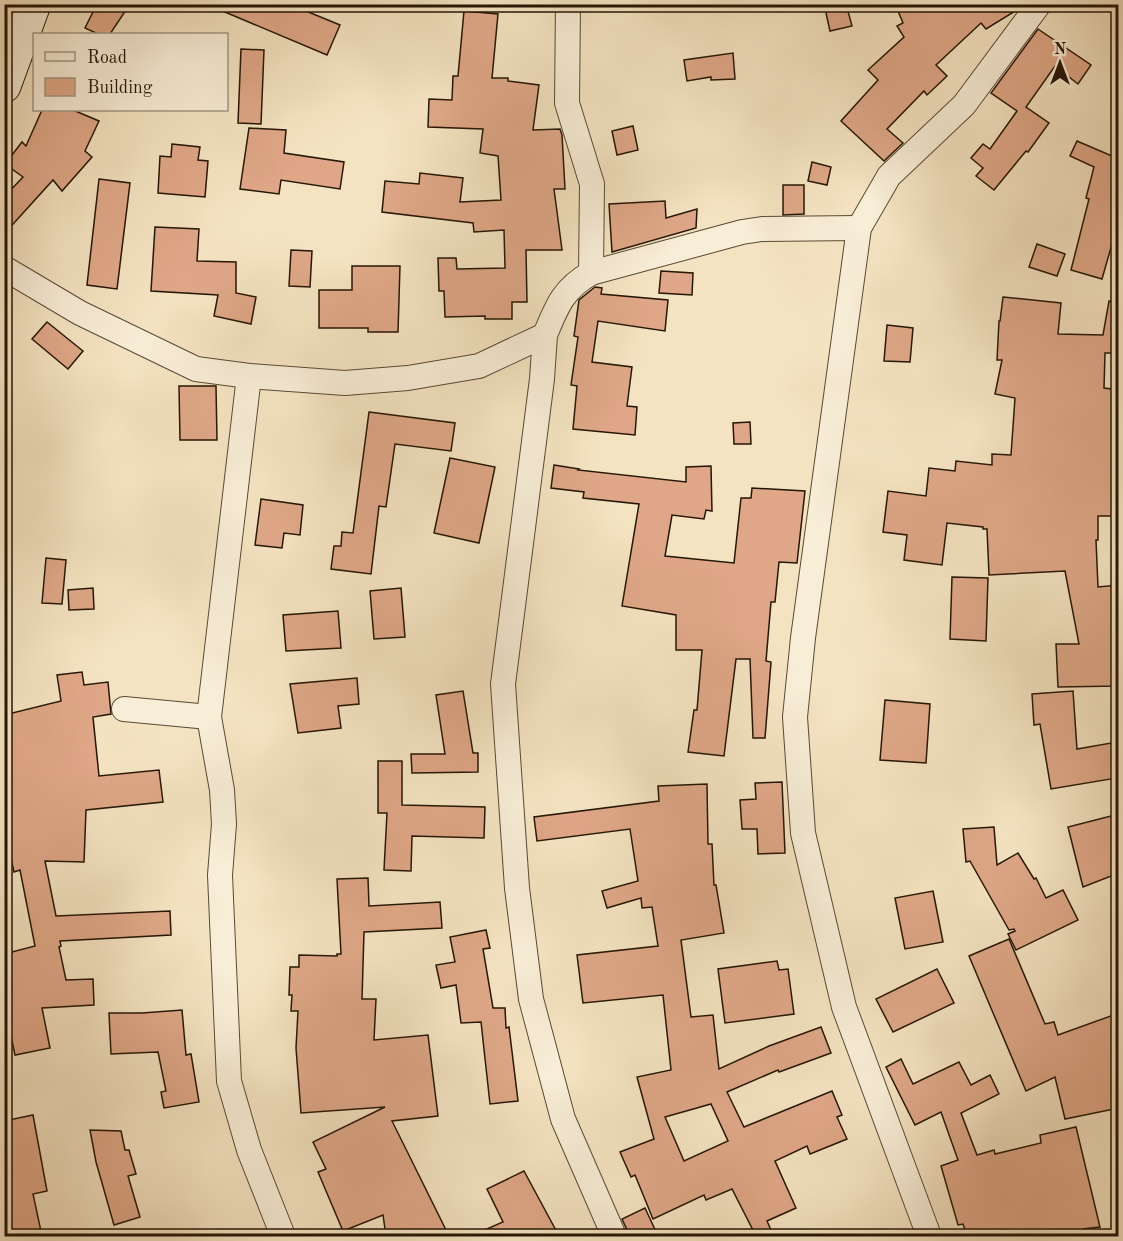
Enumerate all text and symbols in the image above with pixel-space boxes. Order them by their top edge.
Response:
legend [33,33,228,111]
north arrow [1030,33,1090,93]
text: N [1054,42,1067,58]
text: Road [87,49,127,67]
text: Building [87,79,153,97]

